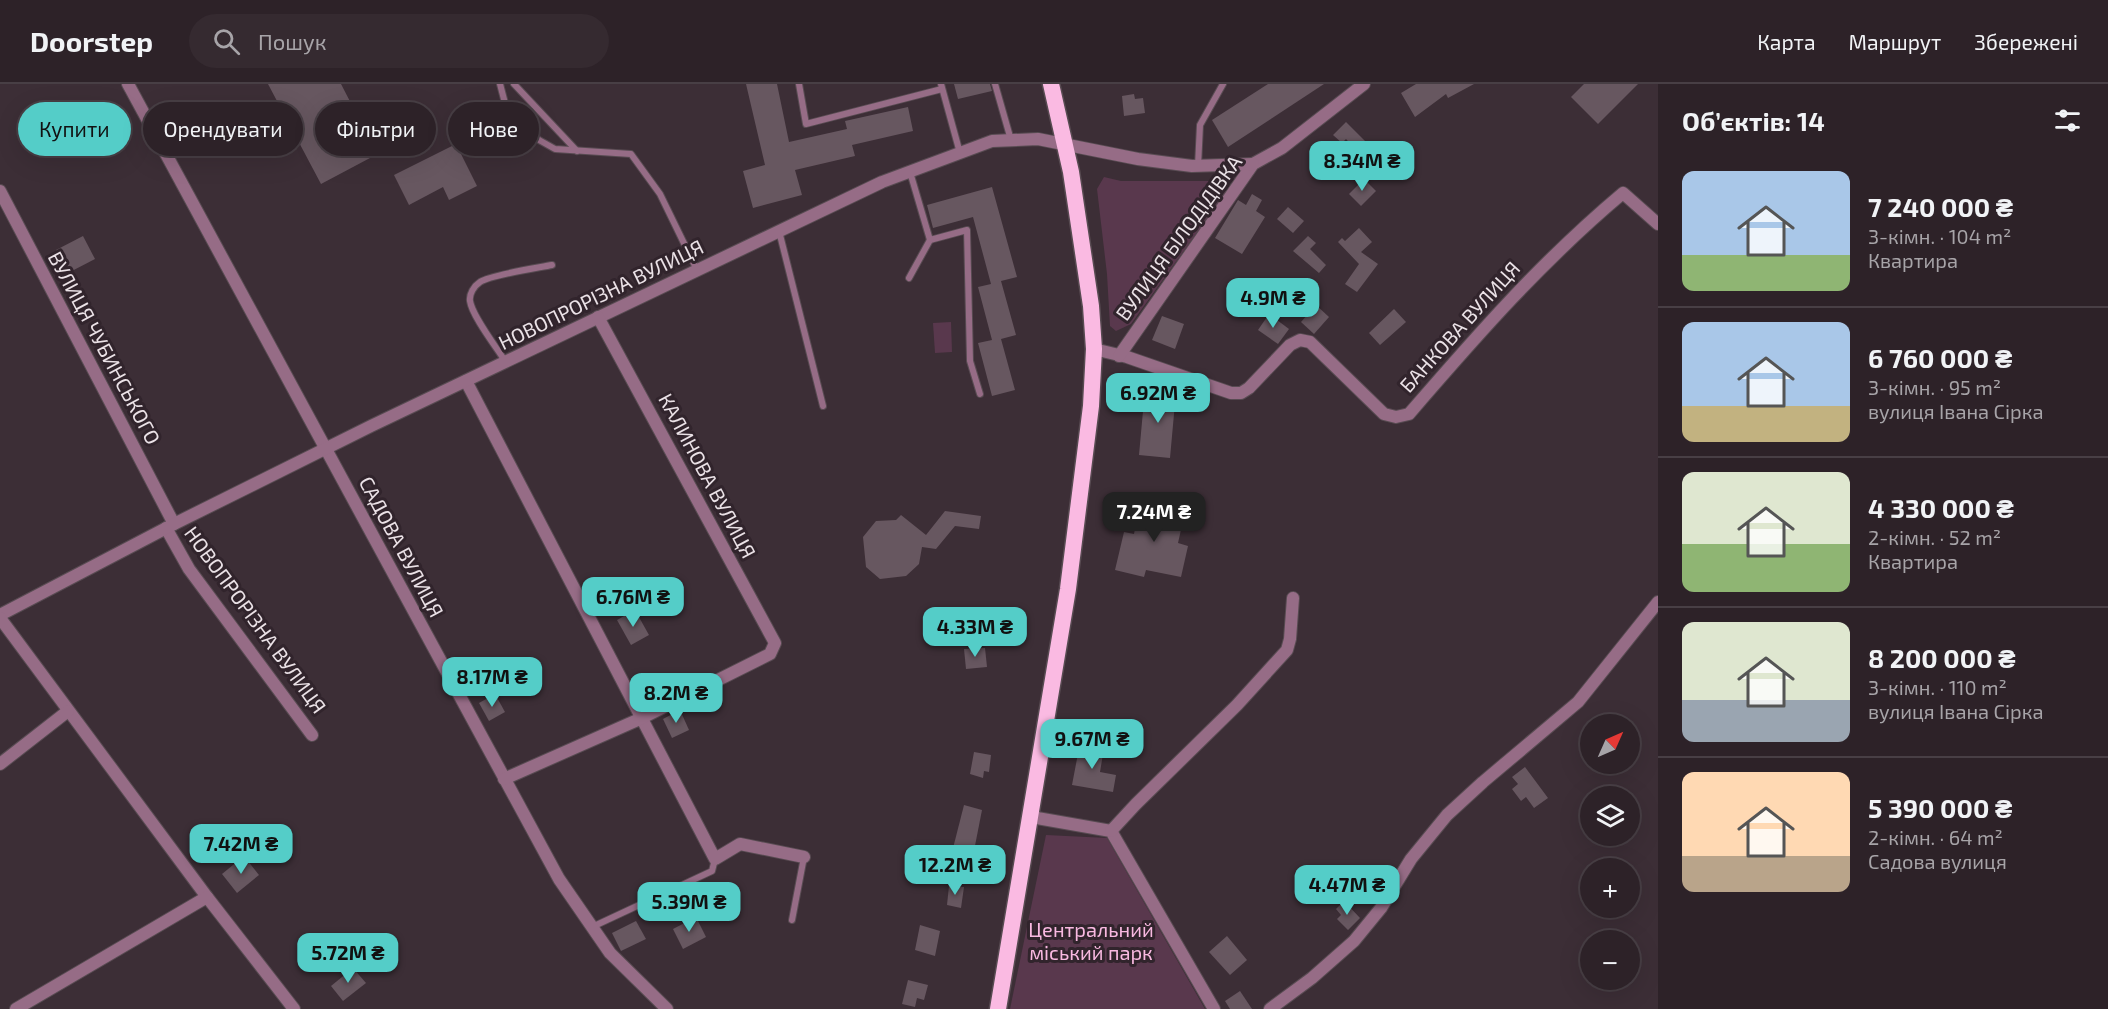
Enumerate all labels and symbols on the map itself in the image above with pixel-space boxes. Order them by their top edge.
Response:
pin: 8.34M ₴ [1307,141,1417,192]
street label: ВУЛИЦЯ БІЛОДІДІВКА [1110,150,1247,325]
street label: НОВОПРОРІЗНА ВУЛИЦЯ [494,234,707,354]
street label: ВУЛИЦЯ ЧУБИНСЬКОГО [44,247,166,448]
street label: БАНКОВА ВУЛИЦЯ [1394,256,1524,397]
pin: 4.9M ₴ [1224,278,1322,329]
pin: 6.92M ₴ [1103,373,1213,424]
street label: КАЛИНОВА ВУЛИЦЯ [654,389,761,562]
street label: САДОВА ВУЛИЦЯ [355,472,449,621]
pin: 7.24M ₴ [1099,492,1209,543]
street label: НОВОПРОРІЗНА ВУЛИЦЯ [180,521,332,717]
pin: 6.76M ₴ [578,577,688,628]
pin: 4.33M ₴ [920,607,1030,658]
pin: 8.17M ₴ [437,657,547,708]
pin: 8.2M ₴ [627,673,725,724]
north arrow [1580,714,1640,774]
pin: 9.67M ₴ [1037,719,1147,770]
pin: 7.42M ₴ [186,824,296,875]
pin: 12.2M ₴ [900,845,1010,896]
pin: 4.47M ₴ [1292,865,1402,916]
pin: 5.39M ₴ [634,882,744,933]
park label: Центральний міський парк [1028,917,1154,964]
pin: 5.72M ₴ [293,933,403,984]

